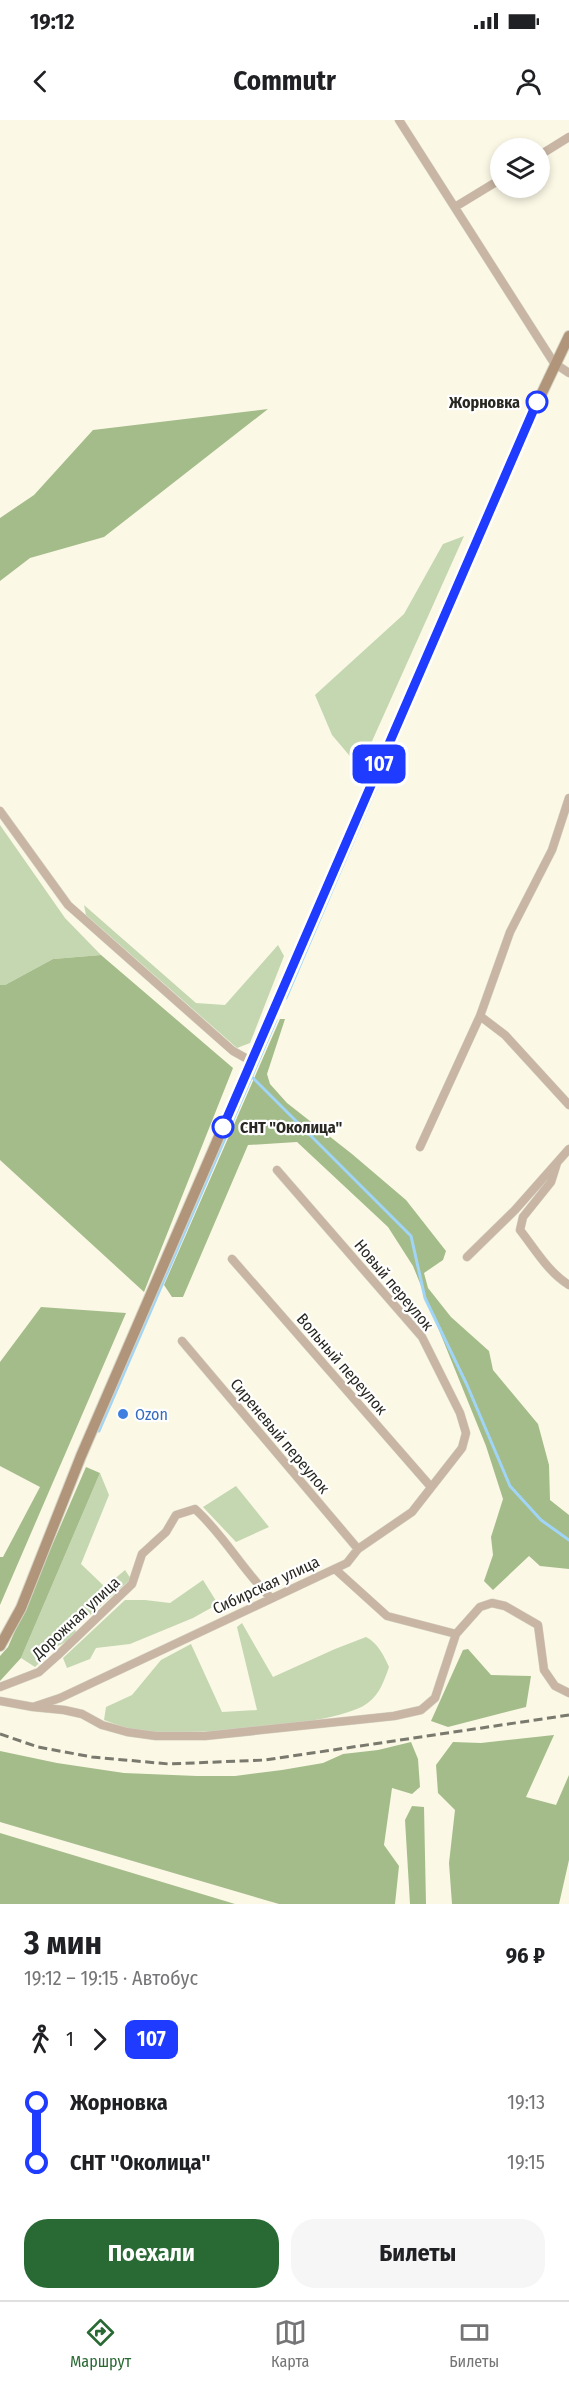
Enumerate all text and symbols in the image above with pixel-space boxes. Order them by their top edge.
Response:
text: 19:12 [30,8,74,35]
icon: back [24,65,57,98]
text: Commutr [233,65,336,97]
icon: person [512,65,545,98]
map controls [490,138,550,198]
button: layers [490,138,550,198]
marker: Жорновка [526,391,548,413]
place label: Жорновка [448,393,520,412]
line badge: 107 [344,744,413,784]
text: 107 [365,751,393,777]
marker: СНТ "Околица" [212,1116,234,1138]
place label: СНТ "Околица" [240,1118,343,1137]
street label: Новый переулок [350,1236,438,1335]
street label: Вольный переулок [293,1309,391,1419]
street label: Сиреневый переулок [226,1375,334,1498]
place label: Ozon [135,1405,168,1424]
marker: Ozon [116,1407,130,1421]
street label: Сибирская улица [210,1552,323,1618]
street label: Дорожная улица [28,1573,124,1664]
text: 3 мин [24,1923,102,1963]
text: 96 ₽ [506,1942,545,1969]
text: 19:12 – 19:15 · Автобус [24,1966,198,1990]
icon: walk [24,2023,57,2056]
icon: forward [83,2023,116,2056]
text: 107 [137,2026,166,2052]
text: 1 [66,2027,74,2051]
text: Жорновка [70,2089,168,2116]
text: 19:13 [507,2090,545,2114]
text: СНТ "Околица" [70,2149,211,2176]
text: 19:15 [507,2150,545,2174]
button: Поехали [24,2219,279,2288]
button: Билеты [291,2219,545,2288]
tab: Маршрут [70,2316,131,2371]
tab: Карта [271,2316,309,2371]
tab: Билеты [449,2316,499,2371]

